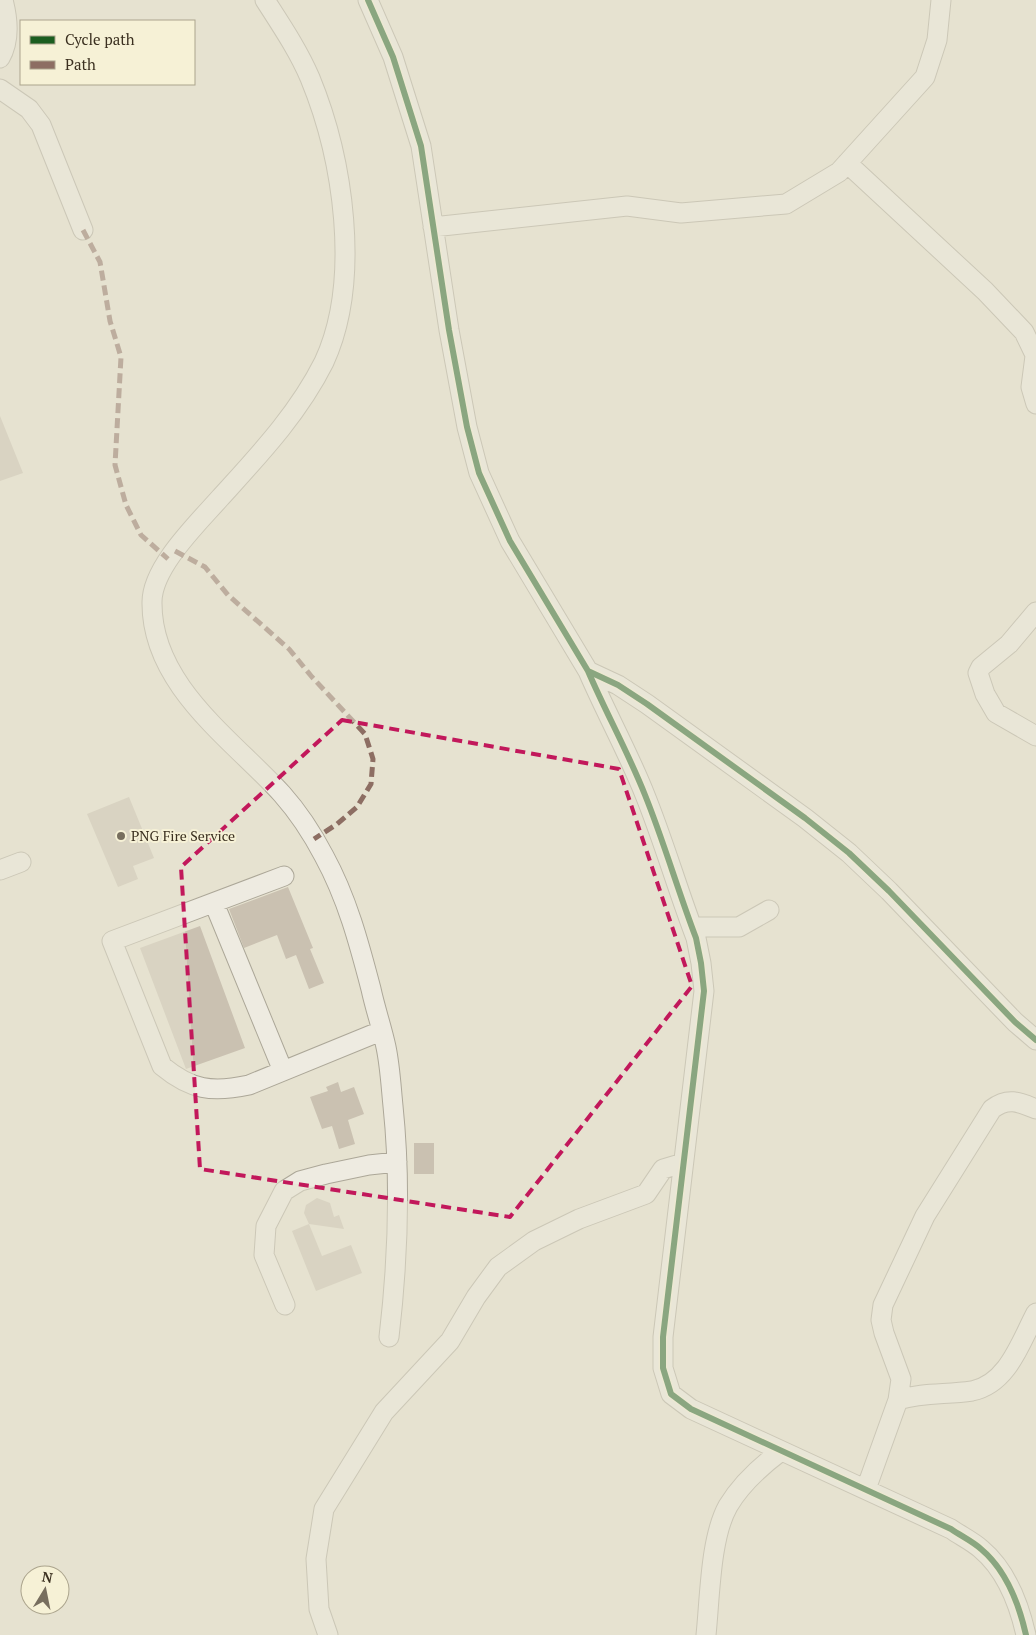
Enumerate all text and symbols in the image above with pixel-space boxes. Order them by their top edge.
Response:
legend [20,20,195,85]
text: Cycle path [65,29,135,49]
text: Path [65,54,96,74]
place label: PNG Fire Service [131,826,235,845]
marker: PNG Fire Service [115,830,127,842]
north arrow [20,1565,70,1615]
text: N [40,1566,55,1587]

